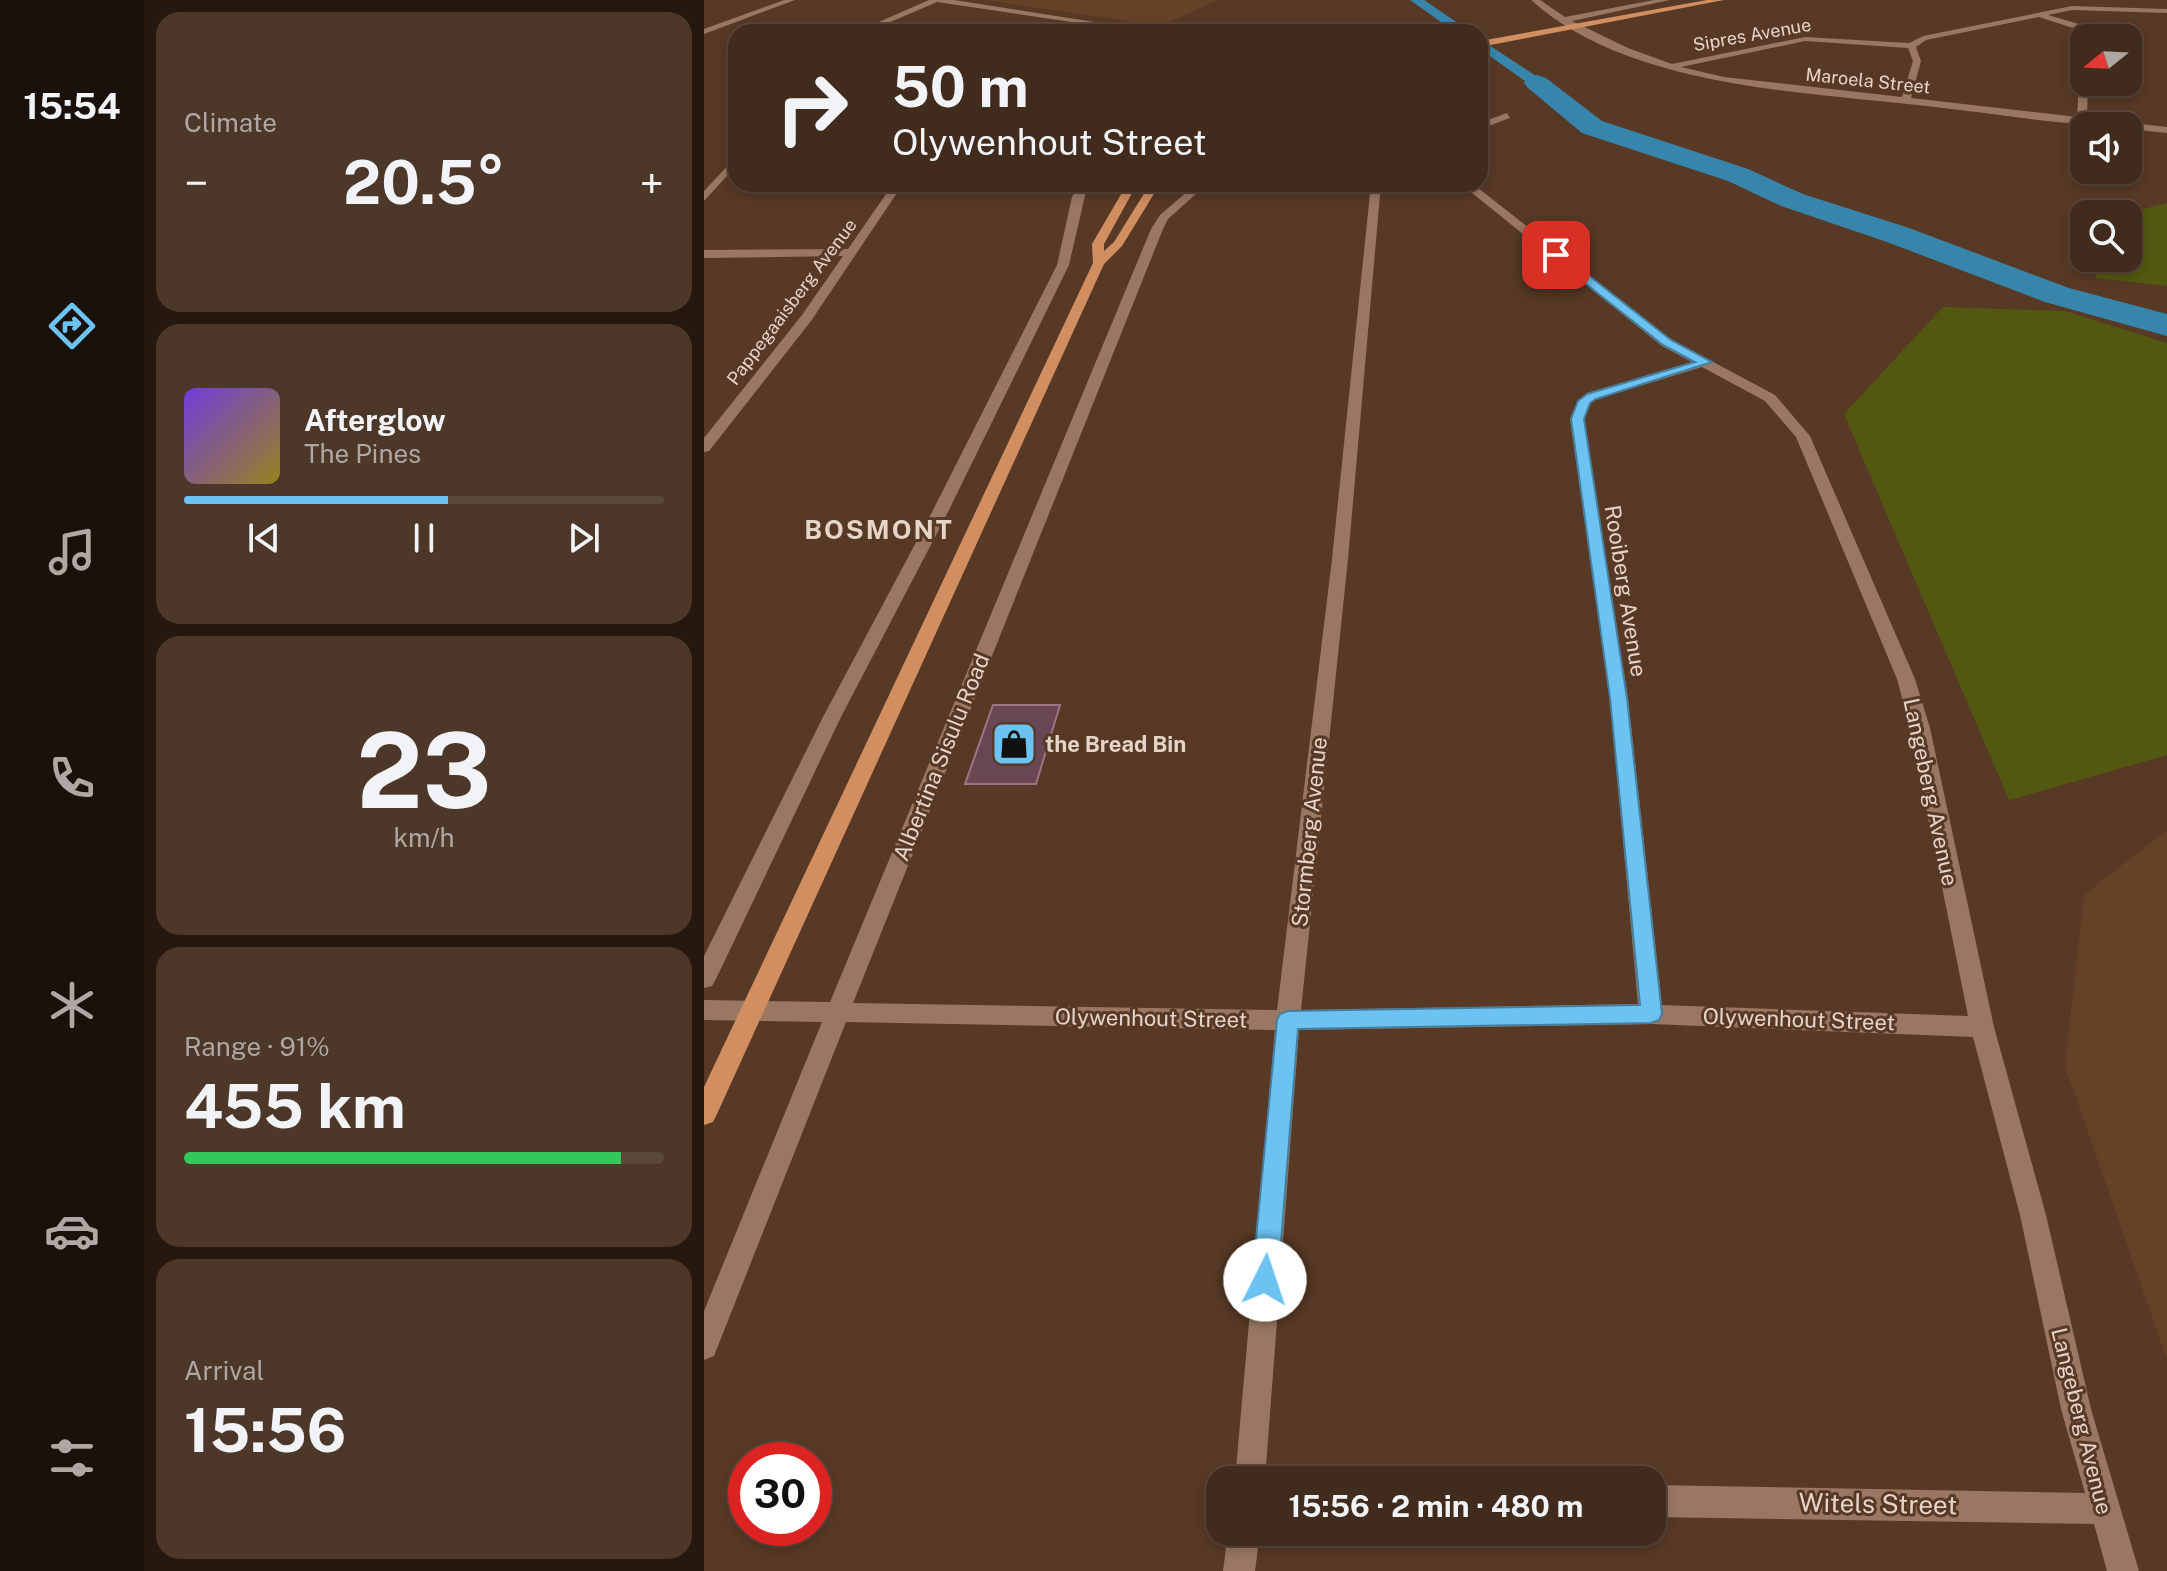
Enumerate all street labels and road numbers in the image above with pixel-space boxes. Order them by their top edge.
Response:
street label: Sipres Avenue [1691,14,1813,55]
street label: Maroela Street [1805,64,1931,97]
street label: Pappegaaisberg Avenue [722,215,861,389]
street label: Rooiberg Avenue [1600,503,1652,679]
street label: Albertina Sisulu Road [888,650,994,864]
street label: Langeberg Avenue [1898,696,1964,888]
street label: Stormberg Avenue [1286,736,1332,928]
street label: Olywenhout Street [1055,1003,1247,1033]
street label: Olywenhout Street [1702,1003,1896,1035]
street label: Langeberg Avenue [2046,1325,2118,1517]
street label: Witels Street [1798,1487,1958,1520]

